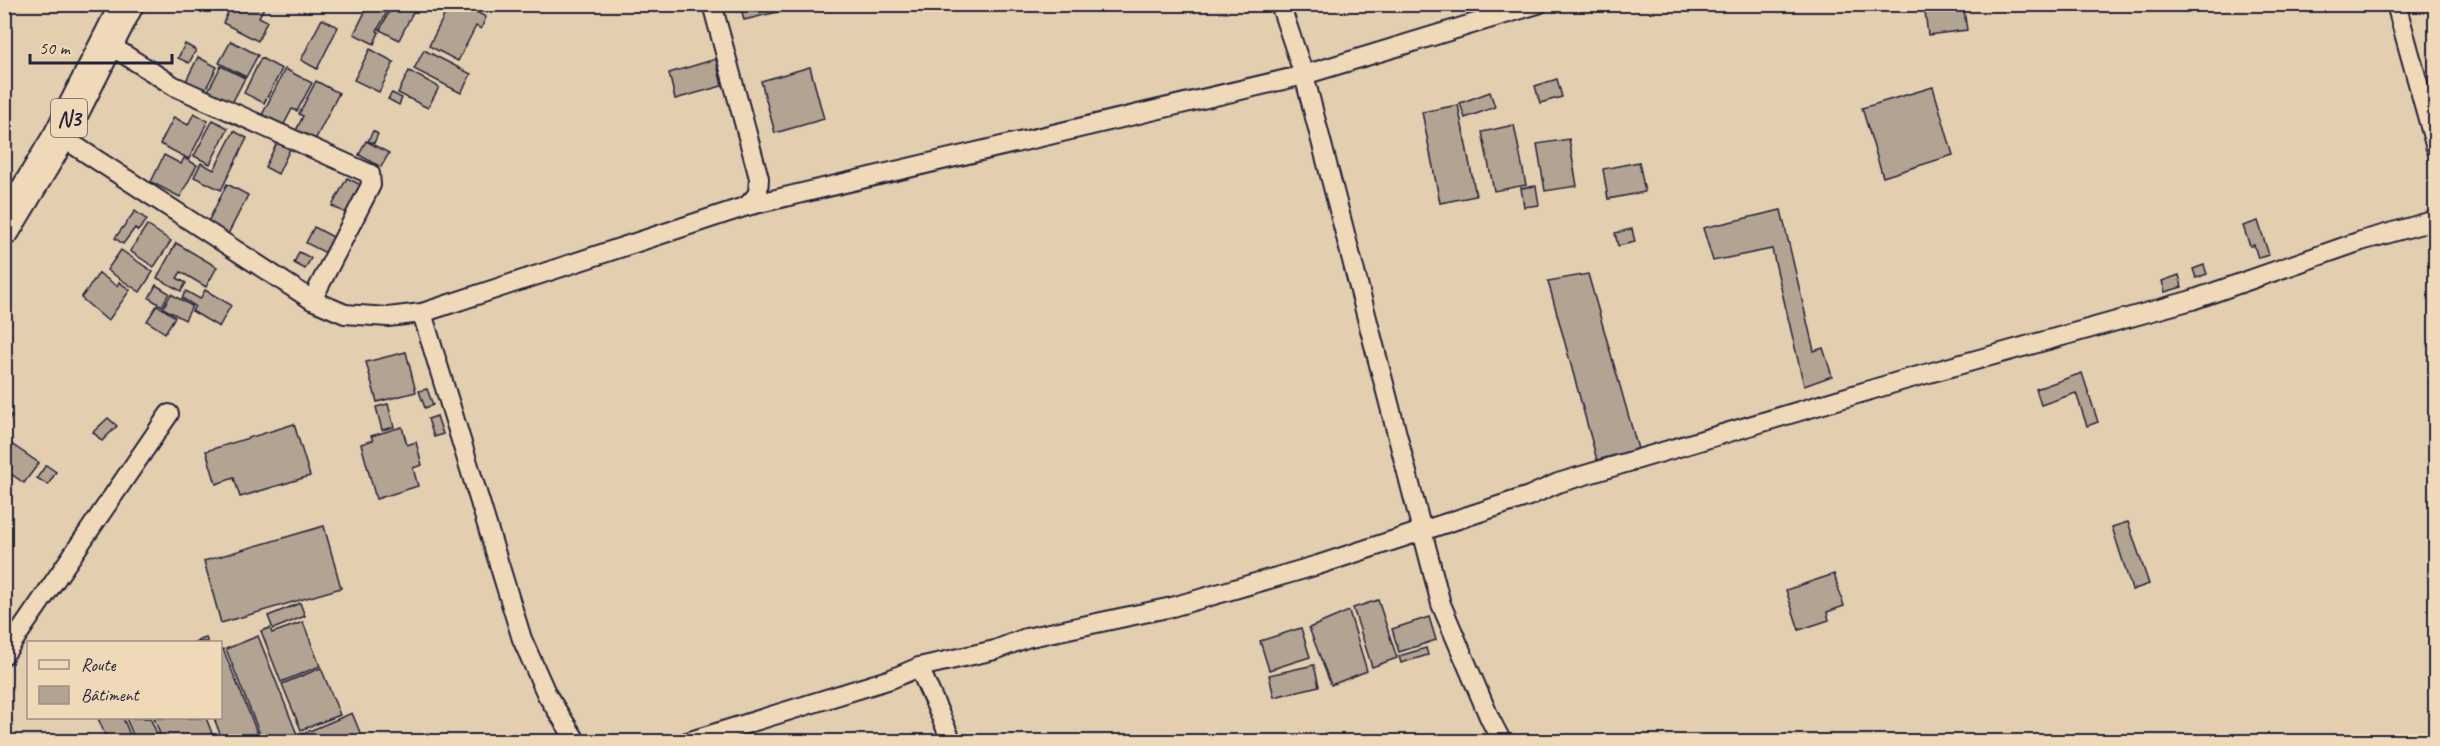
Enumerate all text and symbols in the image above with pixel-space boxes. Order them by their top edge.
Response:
scale bar [30,27,172,65]
text: 50 m [39,37,72,59]
road number: N3 [51,99,87,137]
legend [27,641,222,719]
text: Route [81,654,116,676]
text: Bâtiment [81,684,141,706]

